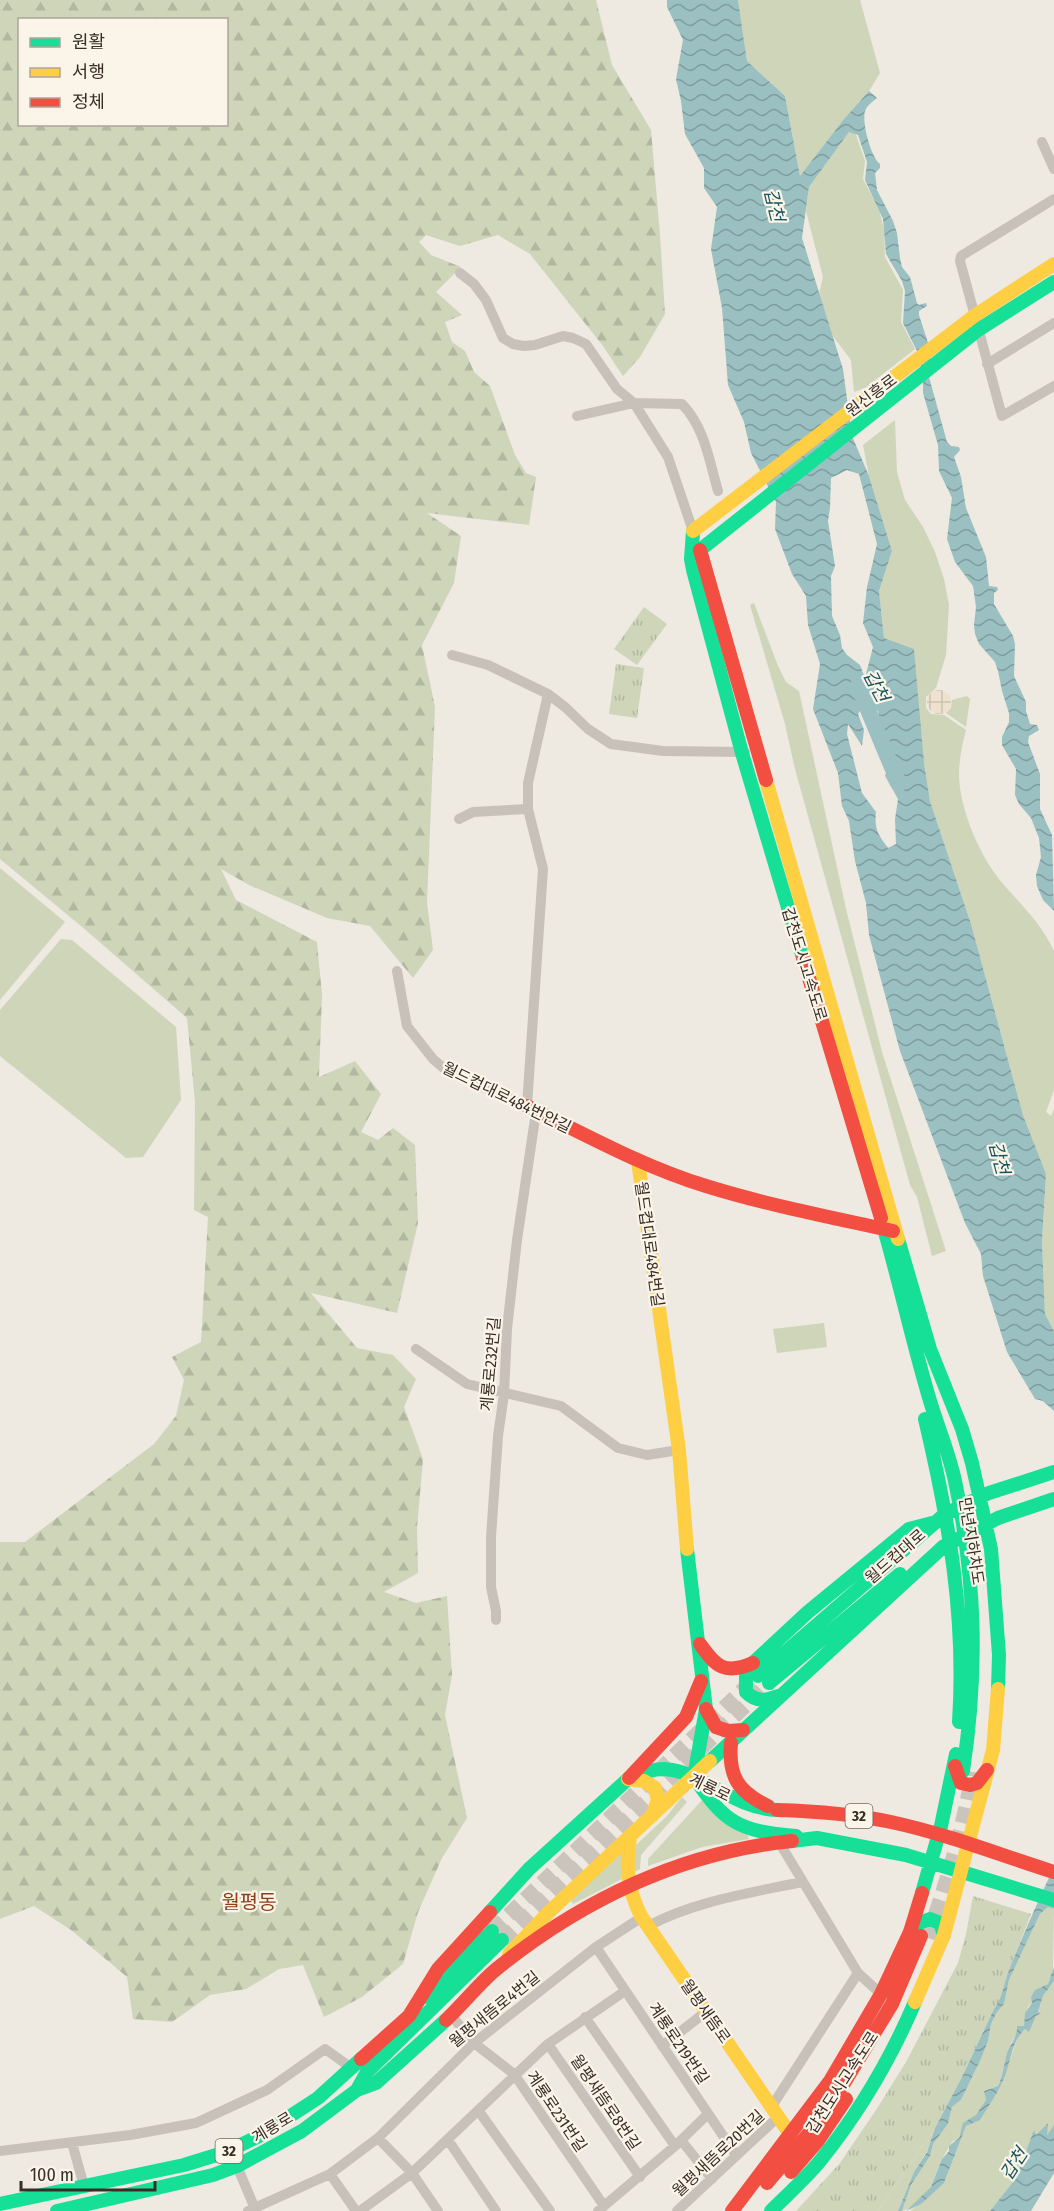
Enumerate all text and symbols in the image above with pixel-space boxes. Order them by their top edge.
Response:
legend [18,18,228,126]
text: 원활 [72,31,105,53]
text: 서행 [72,61,105,83]
text: 정체 [72,91,105,113]
water label: 갑천 [759,186,789,226]
street label: 원신흥로 [842,370,901,421]
water label: 갑천 [859,666,895,708]
street label: 갑천도시고속도로 [778,905,831,1023]
street label: 월드컵대로484번안길 [439,1058,574,1137]
water label: 갑천 [984,1139,1015,1179]
street label: 월드컵대로484번길 [631,1180,668,1308]
street label: 계룡로232번길 [477,1316,504,1412]
street label: 만년지하차도 [955,1496,988,1586]
street label: 월드컵대로 [861,1525,930,1588]
street label: 계룡로 [686,1769,734,1806]
road number: 32 [846,1804,872,1828]
district label: 월평동 [221,1890,277,1914]
street label: 월평새뜸로4번길 [445,1967,543,2052]
street label: 월평새뜸로 [677,1976,735,2047]
street label: 계룡로219번길 [644,1999,713,2088]
street label: 갑천도시고속도로 [802,2027,883,2137]
street label: 월평새뜸로8번길 [567,2051,645,2154]
street label: 계룡로231번길 [523,2067,591,2155]
street label: 월평새뜸로20번길 [669,2106,768,2201]
street label: 계룡로 [248,2108,296,2147]
road number: 32 [216,2139,242,2163]
water label: 갑천 [996,2142,1034,2184]
scale bar [21,2154,154,2192]
text: 100 m [30,2164,74,2186]

